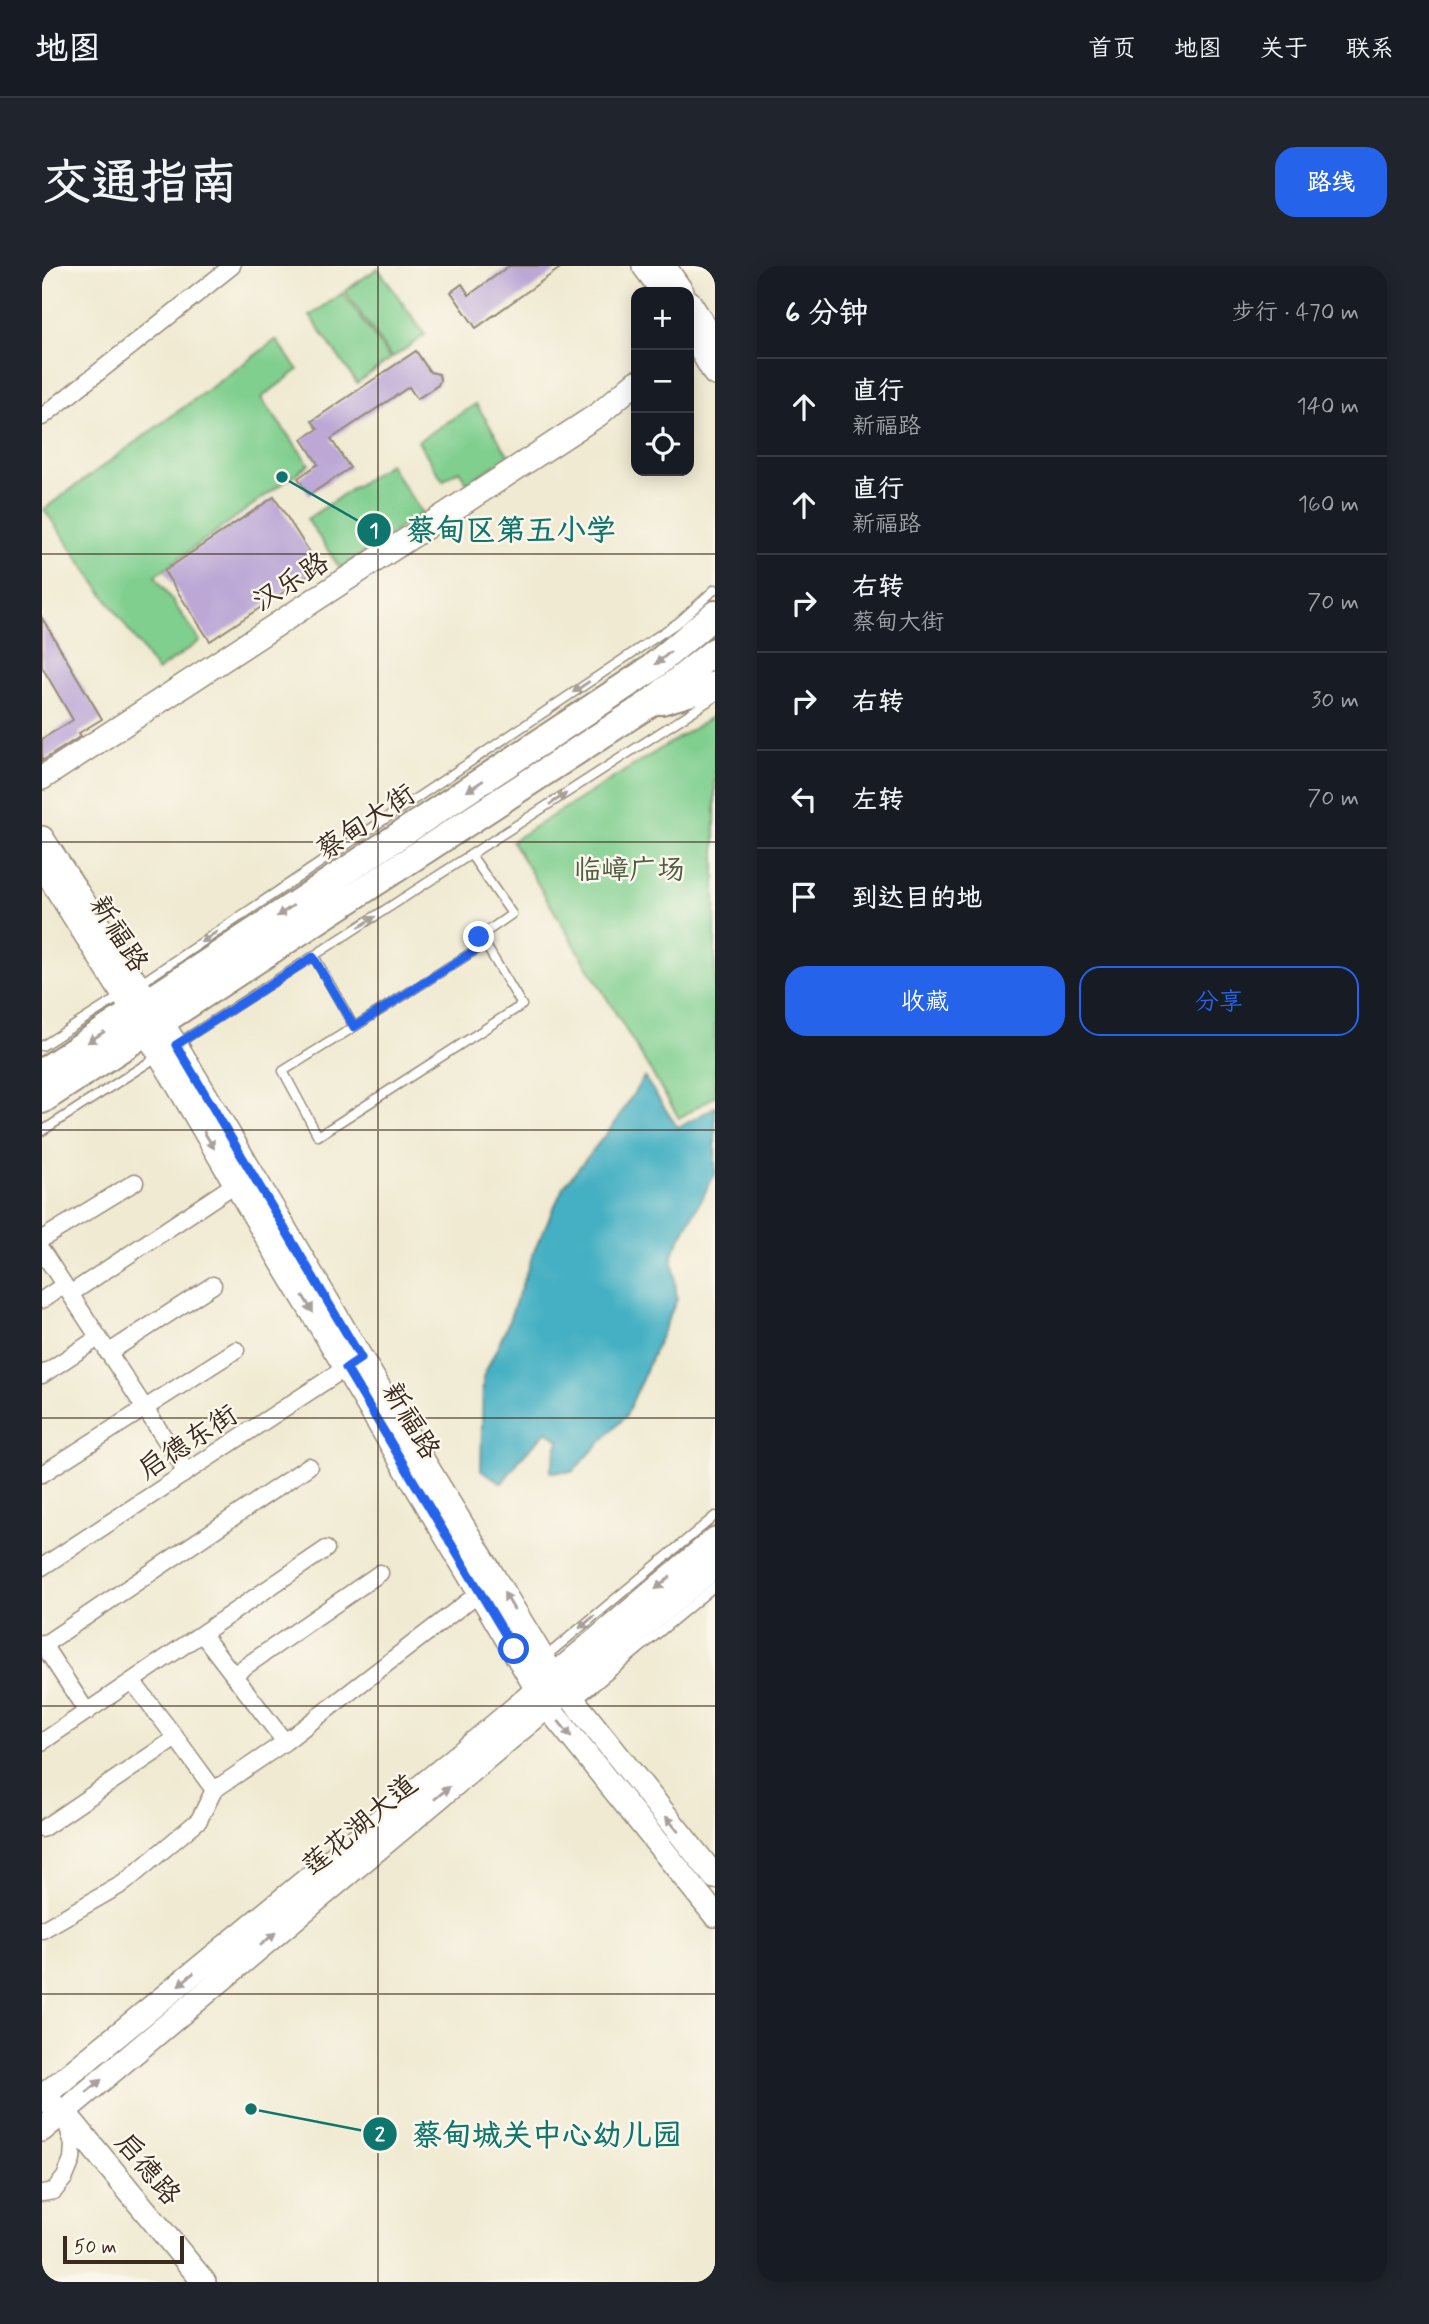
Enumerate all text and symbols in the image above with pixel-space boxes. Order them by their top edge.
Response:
text: 地图 [35,28,101,72]
text: 首页 [1088,34,1136,65]
text: 地图 [1174,34,1222,65]
text: 关于 [1260,34,1308,65]
text: 联系 [1346,34,1394,65]
button: 路线 [1275,147,1387,217]
text: 交通指南 [42,152,238,217]
map controls [631,287,694,476]
button: + [631,287,694,350]
text: 6 分钟 [785,294,868,333]
text: 步行 · 470 m [1232,298,1359,328]
button: − [631,350,694,413]
text: 直行 [852,375,904,409]
icon: ahead [785,388,823,426]
text: 140 m [1296,392,1359,422]
text: 新福路 [852,412,921,442]
button: locate [631,413,694,476]
text: 直行 [852,473,904,507]
icon: ahead [785,486,823,524]
text: 160 m [1298,490,1359,520]
callout: 蔡甸区第五小学 [357,504,630,555]
text: 新福路 [852,510,921,540]
text: 蔡甸区第五小学 [406,512,616,551]
text: 1 [369,517,379,545]
street label: 汉乐路 [246,545,337,621]
text: 右转 [852,571,904,605]
icon: right [785,584,823,622]
text: 70 m [1307,588,1359,618]
text: 蔡甸大街 [852,608,944,638]
one-way arrow [654,650,672,666]
one-way arrow [571,681,591,694]
icon: right [785,682,823,720]
text: 右转 [852,686,904,720]
text: 30 m [1311,686,1359,716]
street label: 蔡甸大街 [310,776,423,870]
one-way arrow [465,779,485,792]
icon: left [785,780,823,818]
text: 左转 [852,784,904,818]
text: 70 m [1307,784,1359,814]
one-way arrow [549,792,568,805]
park label: 临嶂广场 [573,853,685,890]
icon: arrive [785,878,823,916]
text: 到达目的地 [852,882,982,916]
street label: 新福路 [80,889,156,980]
one-way arrow [276,905,295,918]
one-way arrow [358,915,377,928]
route end [463,921,494,952]
one-way arrow [200,930,218,944]
button: 收藏 [785,966,1065,1036]
button: 分享 [1079,966,1359,1036]
one-way arrow [86,1030,105,1043]
one-way arrow [203,1130,216,1149]
one-way arrow [301,1295,314,1314]
street label: 新福路 [372,1376,447,1467]
street label: 启德东街 [131,1397,245,1489]
one-way arrow [654,1575,671,1590]
one-way arrow [502,1592,515,1611]
one-way arrow [579,1614,596,1629]
route start [498,1633,529,1664]
one-way arrow [557,1720,572,1737]
street label: 莲花湖大道 [295,1767,426,1885]
one-way arrow [434,1786,451,1801]
one-way arrow [665,1815,680,1832]
one-way arrow [259,1932,277,1947]
one-way arrow [178,1971,195,1986]
one-way arrow [86,2079,103,2094]
callout: 蔡甸城关中心幼儿园 [363,2109,696,2160]
text: 蔡甸城关中心幼儿园 [412,2117,682,2156]
text: 2 [375,2121,386,2149]
street label: 启德路 [106,2126,188,2214]
scale bar [63,2233,184,2265]
text: 50 m [74,2235,117,2260]

